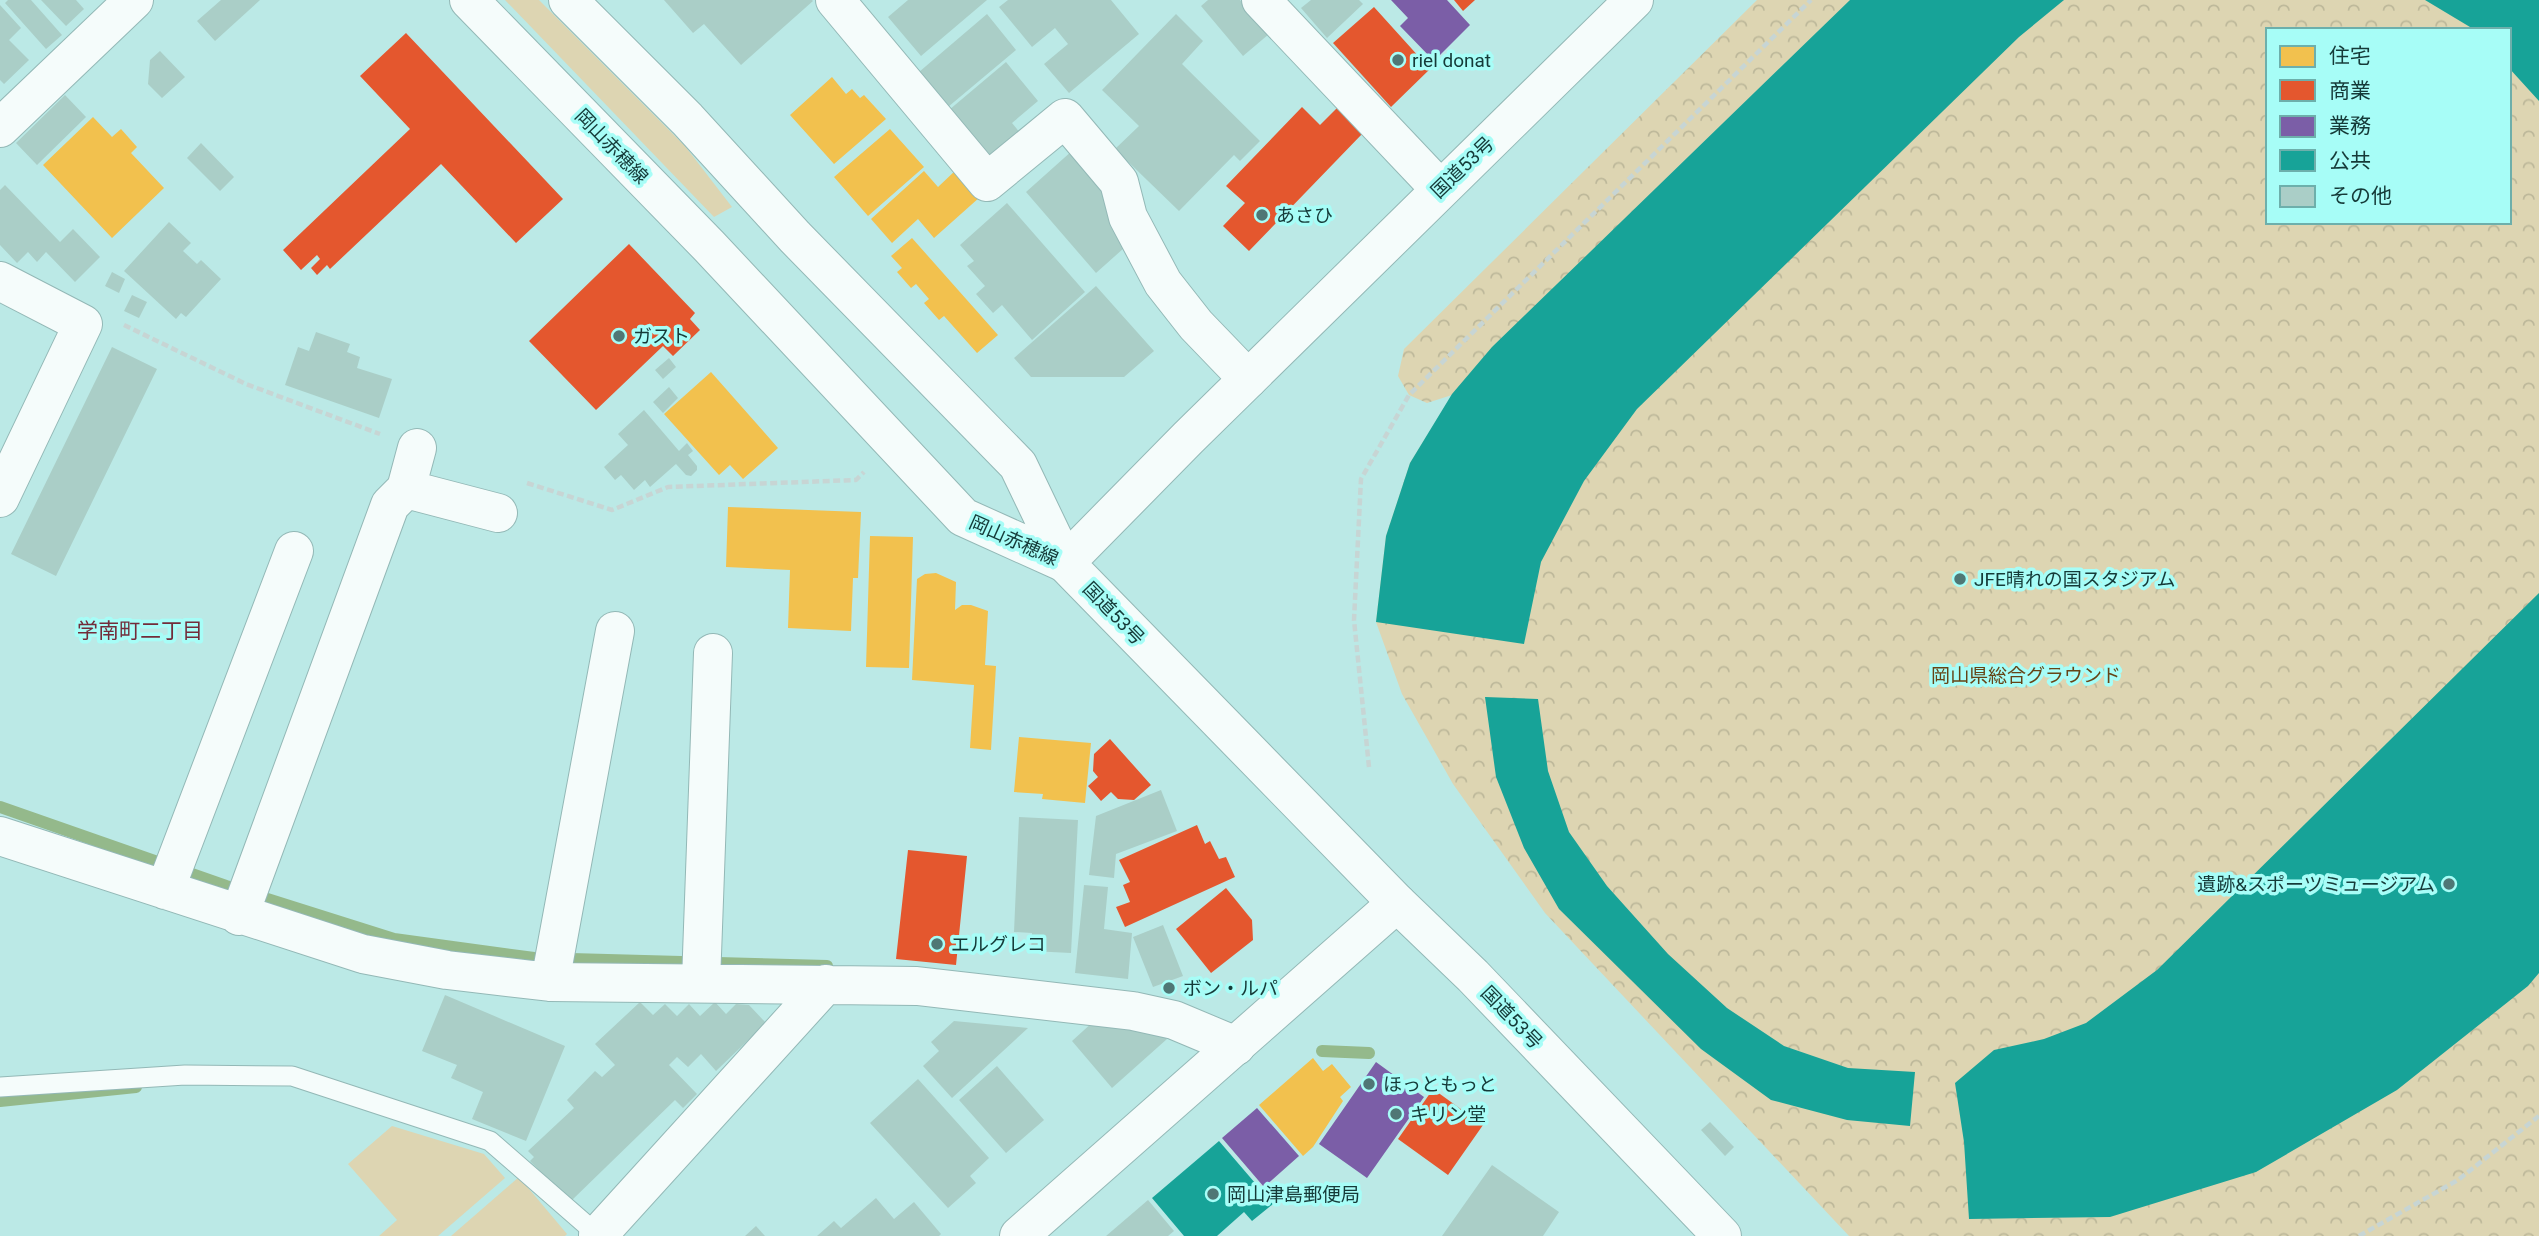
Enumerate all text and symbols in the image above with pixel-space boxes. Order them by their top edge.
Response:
legend [2266,28,2511,224]
text: 住宅 [2329,44,2371,68]
place label: riel donat [1412,49,1491,72]
marker: riel donat [1390,52,1406,68]
text: 商業 [2329,79,2371,103]
street label: 岡山赤穂線 [570,104,653,189]
text: 業務 [2329,114,2371,138]
street label: 国道53号 [1426,132,1499,203]
text: 公共 [2329,149,2371,173]
text: その他 [2329,184,2392,208]
place label: あさひ [1276,204,1333,227]
marker: あさひ [1254,207,1270,223]
place label: ガスト [633,325,690,348]
marker: ガスト [611,328,627,344]
street label: 岡山赤穂線 [966,511,1062,570]
place label: JFE晴れの国スタジアム [1974,568,2175,591]
marker: JFE晴れの国スタジアム [1952,571,1968,587]
street label: 国道53号 [1078,577,1149,650]
district label: 学南町二丁目 [77,619,203,643]
park label: 岡山県総合グラウンド [1931,664,2121,687]
place label: 遺跡&スポーツミュージアム [2197,873,2435,896]
marker: 遺跡&スポーツミュージアム [2441,876,2457,892]
place label: エルグレコ [951,933,1046,956]
marker: エルグレコ [929,936,945,952]
place label: ボン・ルパ [1183,977,1278,1000]
marker: ボン・ルパ [1161,980,1177,996]
street label: 国道53号 [1476,981,1547,1054]
place label: ほっともっと [1383,1073,1497,1096]
marker: ほっともっと [1361,1076,1377,1092]
place label: キリン堂 [1410,1103,1486,1126]
marker: キリン堂 [1388,1106,1404,1122]
place label: 岡山津島郵便局 [1227,1183,1360,1206]
marker: 岡山津島郵便局 [1205,1186,1221,1202]

